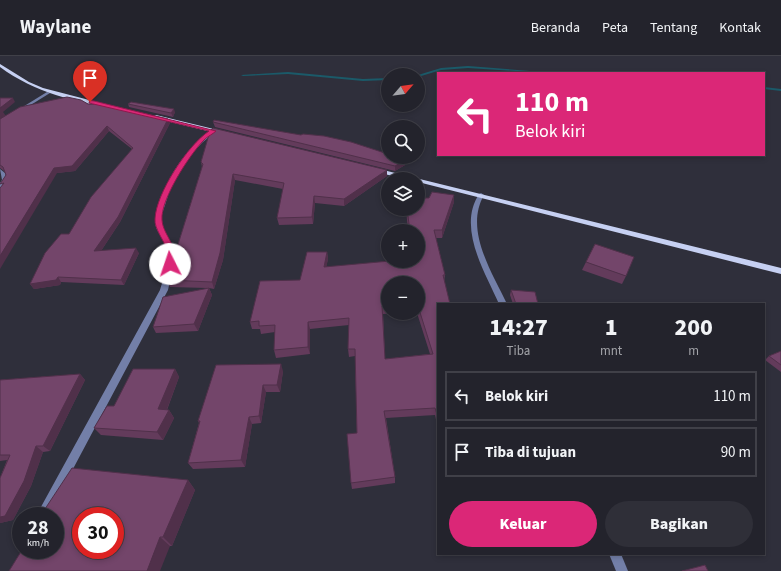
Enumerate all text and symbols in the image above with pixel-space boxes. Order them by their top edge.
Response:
text: Waylane [20,14,91,41]
text: Beranda [531,18,580,38]
text: Peta [602,18,628,38]
text: Tentang [650,18,697,38]
text: Kontak [719,18,761,38]
pin [73,61,107,102]
icon: arrive [79,67,101,89]
north arrow [381,68,425,112]
map controls [381,68,425,320]
text: 110 m [515,82,589,122]
icon: left [449,88,501,140]
text: Belok kiri [515,119,585,144]
button: search [381,120,425,164]
button: layers [381,172,425,216]
button: + [381,224,425,268]
position arrow [149,243,191,285]
button: − [381,276,425,320]
text: 14:27 [489,310,548,345]
text: 1 [605,310,618,345]
text: 200 [674,310,713,345]
text: Tiba [507,342,530,360]
text: mnt [600,342,622,360]
text: m [688,342,699,360]
icon: left [451,385,473,407]
text: Belok kiri [485,386,548,407]
text: 110 m [713,386,751,407]
icon: arrive [451,441,473,463]
text: Tiba di tujuan [485,442,576,463]
text: 90 m [721,442,751,463]
button: Keluar [449,501,597,547]
button: Bagikan [605,501,753,547]
speed limit sign: 30 [72,507,124,559]
text: 28 [27,514,49,542]
text: km/h [27,536,49,550]

